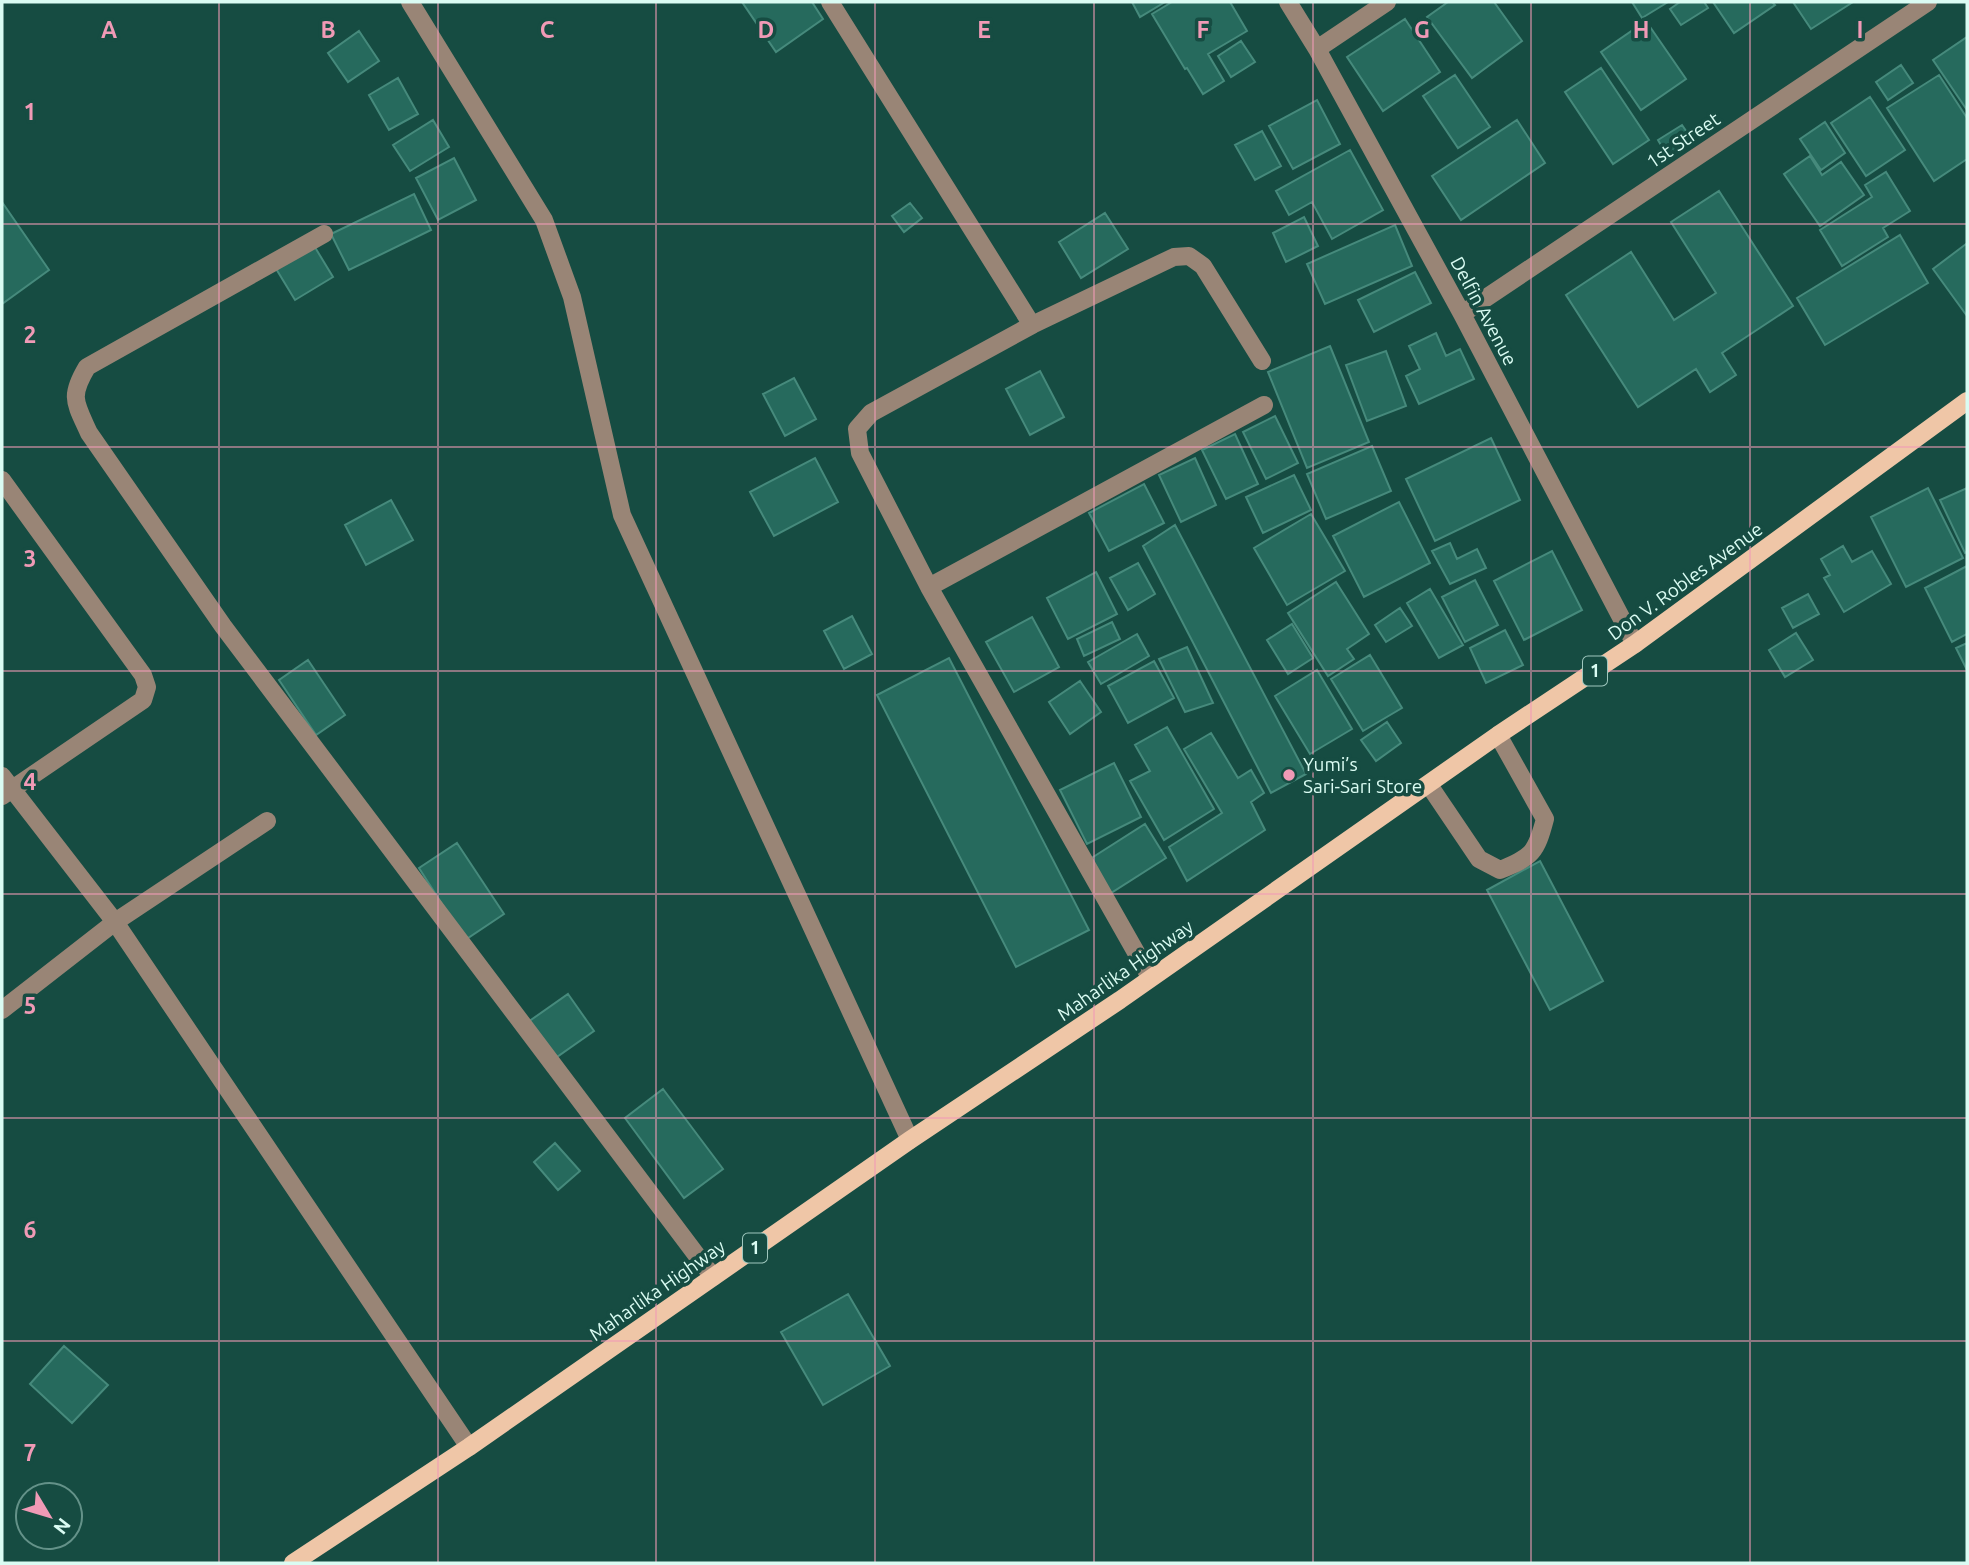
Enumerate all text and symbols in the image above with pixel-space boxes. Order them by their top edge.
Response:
text: A [101,17,117,42]
text: B [320,17,336,42]
text: C [540,17,555,42]
text: D [758,17,774,42]
text: E [977,17,991,42]
text: F [1197,17,1210,42]
text: G [1414,17,1430,42]
text: H [1633,17,1649,42]
text: I [1857,17,1863,42]
text: 1 [24,99,36,124]
street label: 1st Street [1642,107,1724,173]
street label: Delfin Avenue [1446,253,1522,369]
text: 2 [24,322,36,347]
street label: Don V. Robles Avenue [1603,518,1767,644]
text: 3 [24,546,36,571]
road number: 1 [1583,656,1607,686]
place label: Yumi’s Sari-Sari Store [1303,753,1422,797]
marker: Yumi’s Sari-Sari Store [1281,767,1297,783]
text: 4 [24,769,37,794]
street label: Maharlika Highway [1053,915,1197,1025]
text: 5 [24,993,36,1018]
text: 6 [24,1217,37,1242]
road number: 1 [743,1233,767,1262]
street label: Maharlika Highway [585,1235,729,1345]
text: 7 [24,1440,36,1465]
north arrow [14,1481,84,1551]
text: N [49,1514,75,1539]

